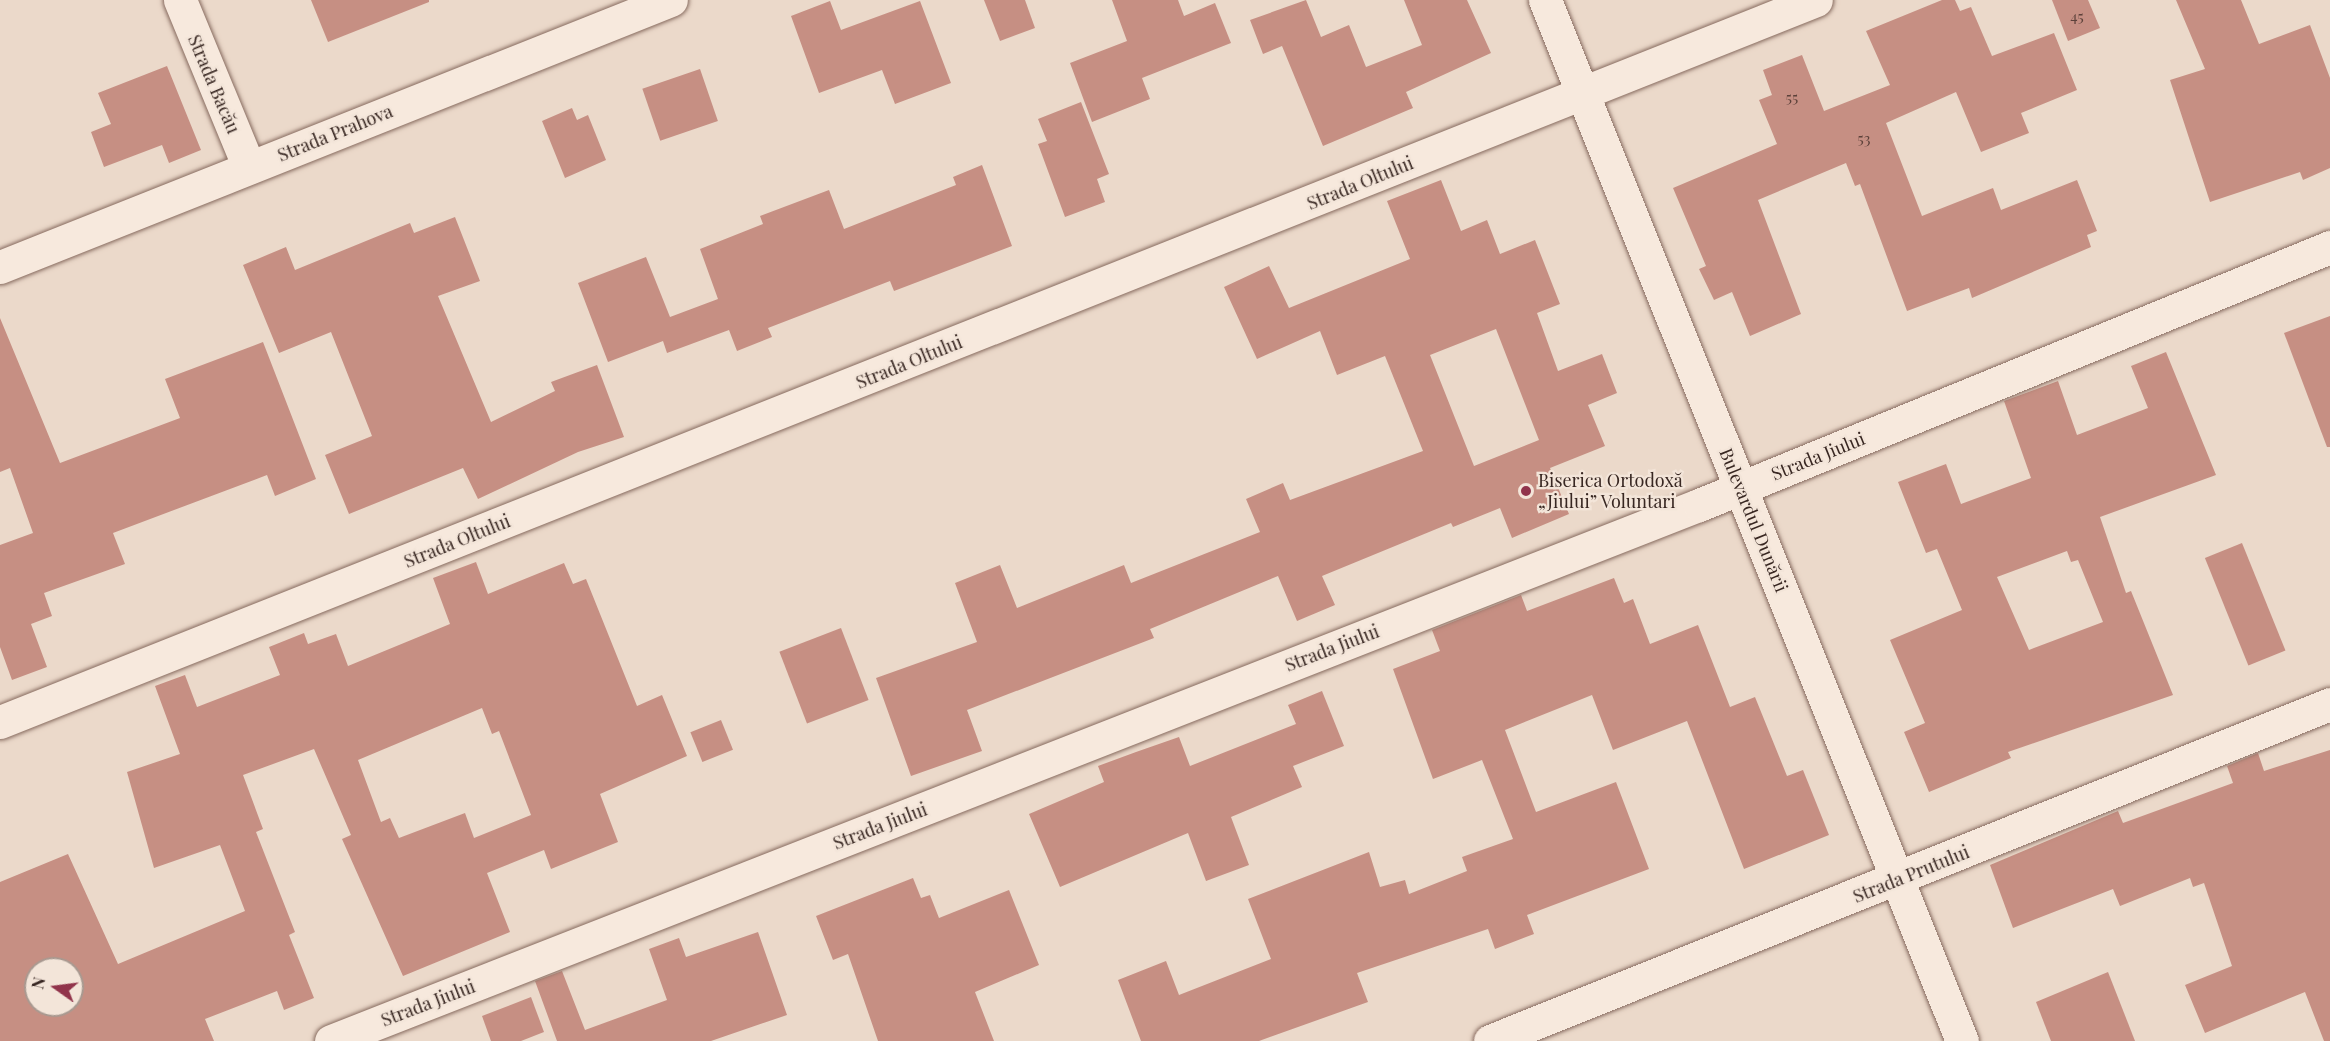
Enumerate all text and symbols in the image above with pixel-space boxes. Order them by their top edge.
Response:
house number: 45 [2070,8,2084,26]
street label: Strada Bacău [183,31,245,137]
house number: 55 [1786,89,1798,107]
street label: Strada Prahova [274,100,396,166]
house number: 53 [1858,130,1870,148]
street label: Strada Oltului [1304,152,1416,214]
street label: Strada Oltului [853,331,965,393]
street label: Strada Jiului [1768,427,1868,485]
street label: Bulevardul Dunării [1715,445,1793,595]
place label: Biserica Ortodoxă „Jiului” Voluntari [1538,470,1683,512]
marker: Biserica Ortodoxă „Jiului” Voluntari [1519,484,1533,498]
street label: Strada Oltului [401,510,513,572]
street label: Strada Jiului [1282,620,1382,676]
street label: Strada Jiului [830,798,930,854]
street label: Strada Prutului [1850,841,1972,907]
north arrow [24,957,84,1017]
text: N [26,975,50,991]
street label: Strada Jiului [378,975,478,1031]

